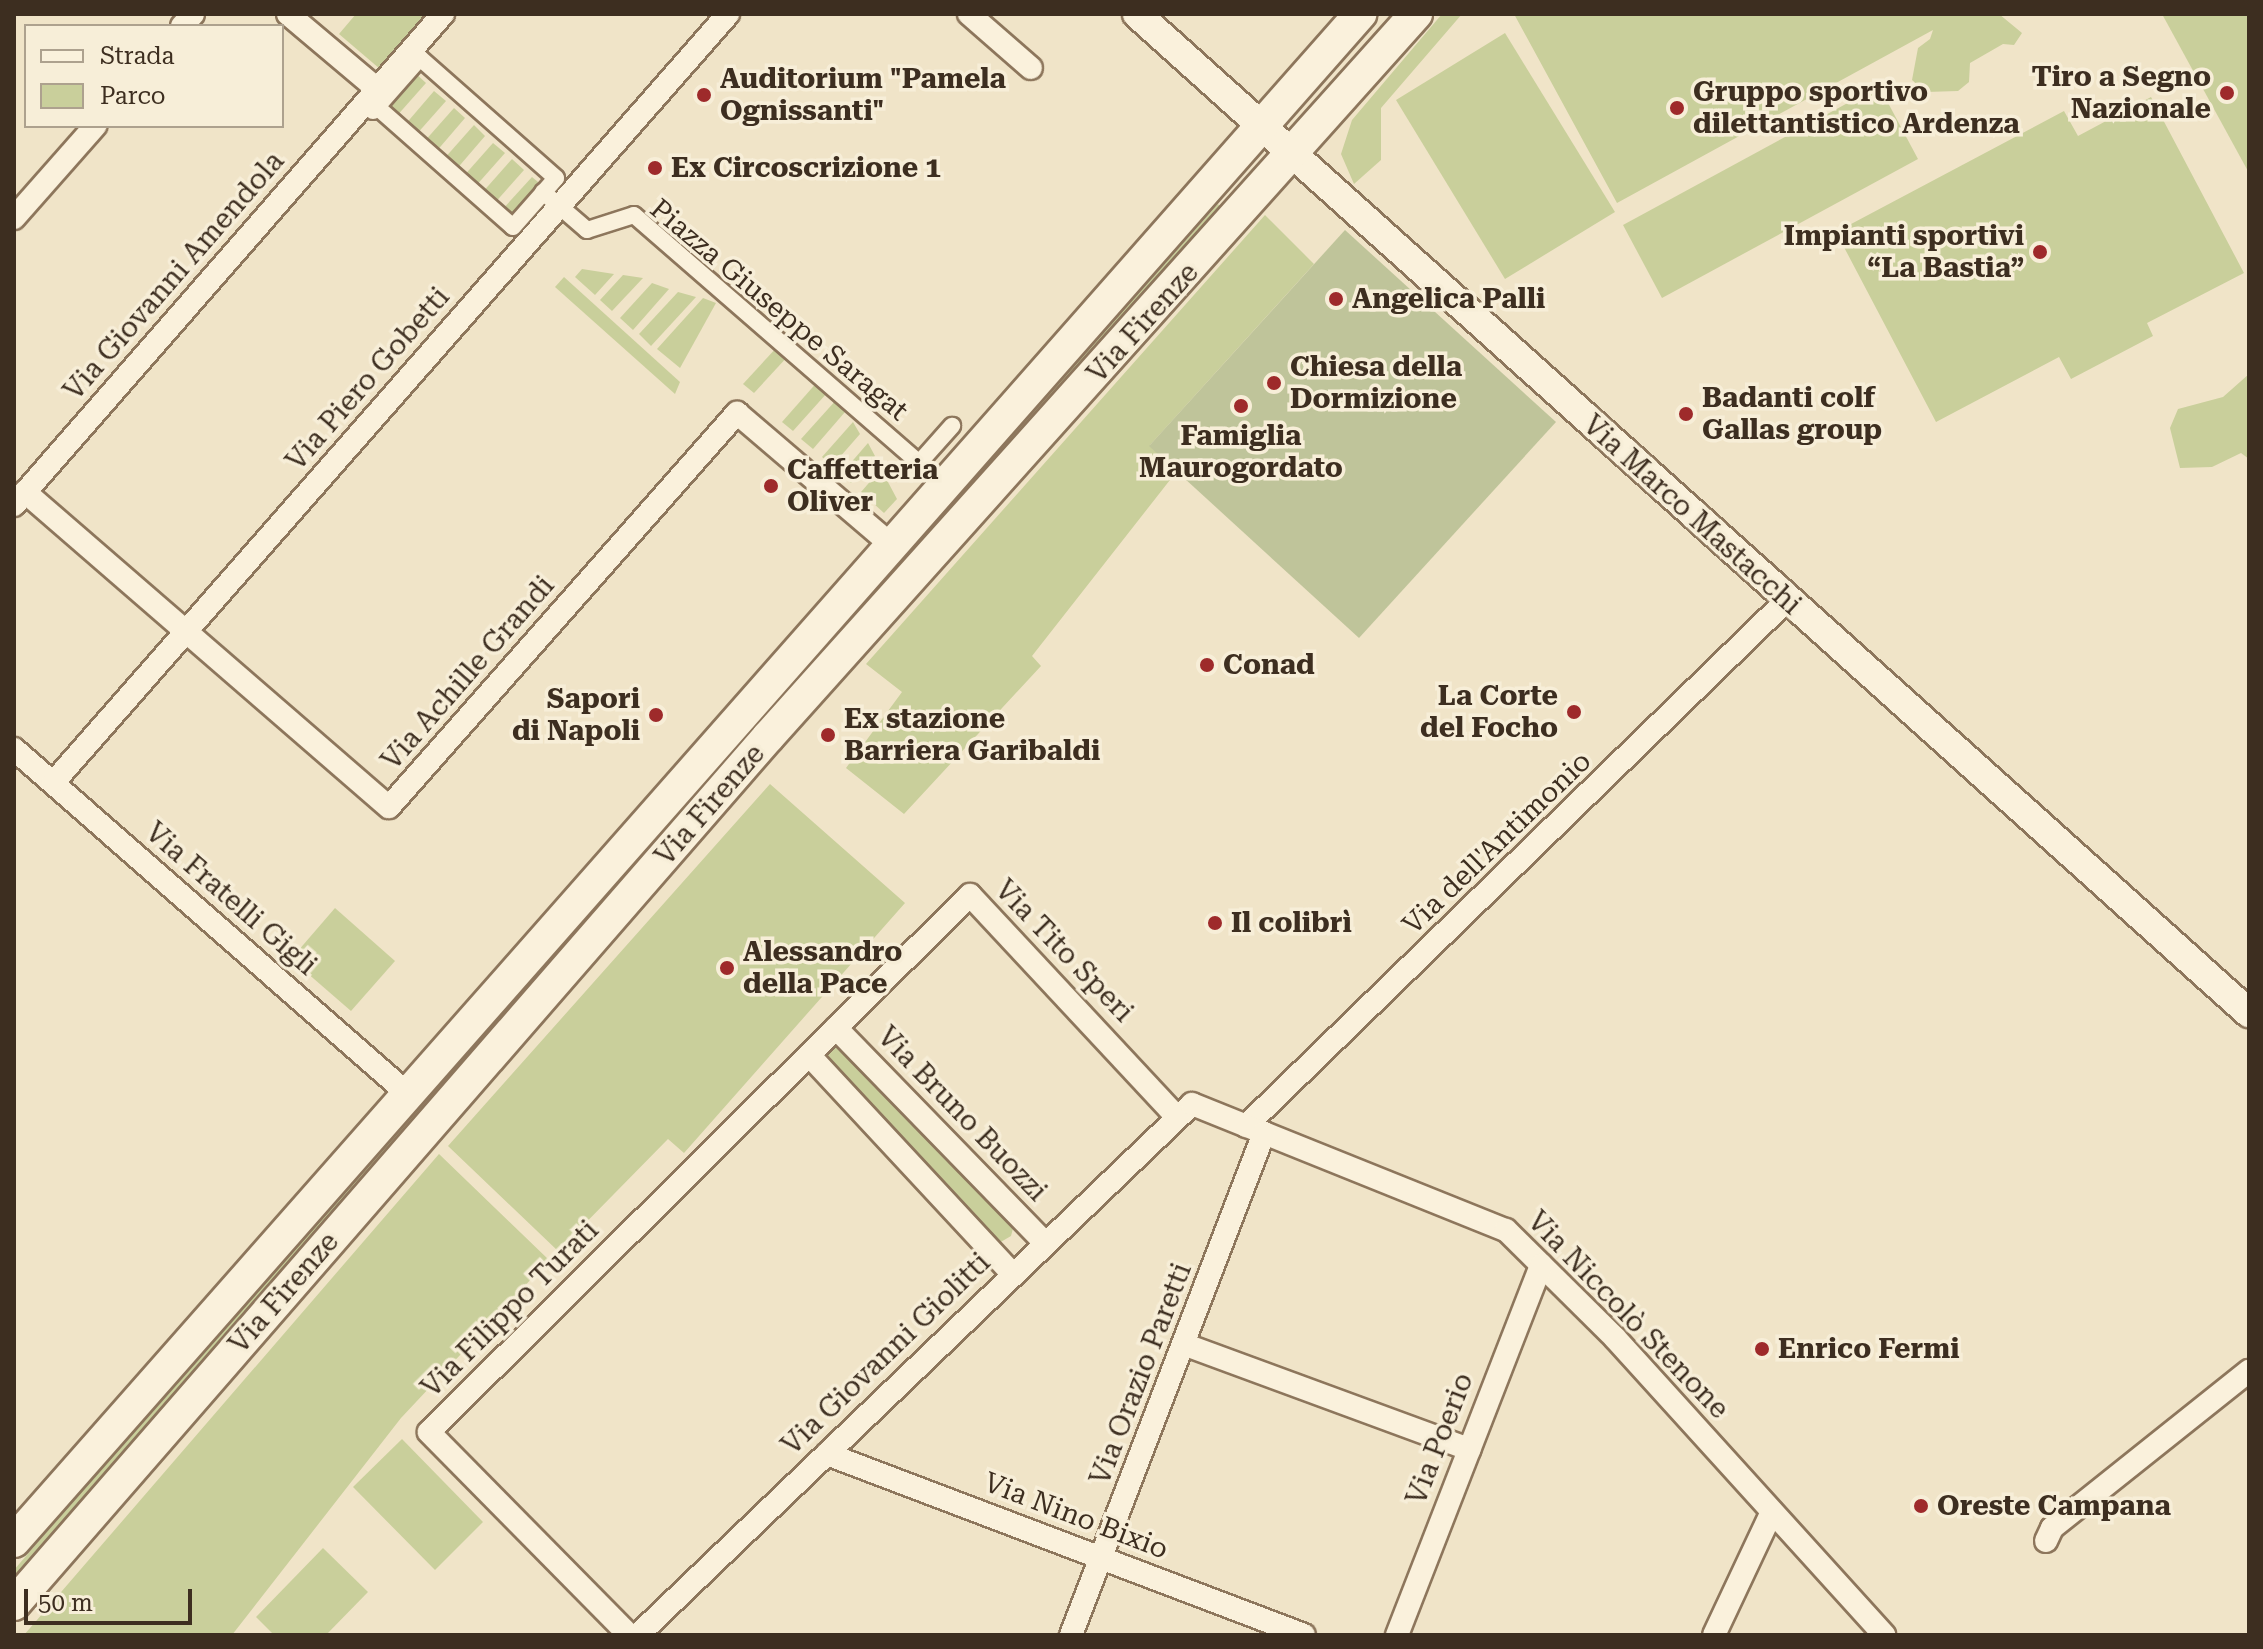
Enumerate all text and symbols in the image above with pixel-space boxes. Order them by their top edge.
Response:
legend [24,24,284,128]
text: Strada [100,42,175,70]
place label: Tiro a Segno Nazionale [2032,60,2211,126]
place label: Auditorium "Pamela Ognissanti" [720,62,1006,128]
place label: Gruppo sportivo dilettantistico Ardenza [1693,75,2020,141]
text: Parco [100,82,166,110]
marker: Tiro a Segno Nazionale [2218,84,2236,102]
marker: Auditorium "Pamela Ognissanti" [695,86,713,104]
marker: Gruppo sportivo dilettantistico Ardenza [1668,99,1686,117]
street label: Via Giovanni Amendola [57,145,291,407]
place label: Ex Circoscrizione 1 [671,151,941,185]
marker: Ex Circoscrizione 1 [646,159,664,177]
street label: Piazza Giuseppe Saragat [643,192,915,428]
place label: Impianti sportivi “La Bastia” [1784,219,2024,285]
marker: Impianti sportivi “La Bastia” [2031,243,2049,261]
street label: Via Firenze [1080,256,1206,390]
street label: Via Piero Gobetti [279,281,457,477]
place label: Angelica Palli [1352,282,1545,316]
marker: Angelica Palli [1327,290,1345,308]
place label: Chiesa della Dormizione [1290,350,1462,416]
marker: Chiesa della Dormizione [1265,374,1283,392]
place label: Badanti colf Gallas group [1702,381,1882,447]
marker: Famiglia Maurogordato [1232,397,1250,415]
marker: Badanti colf Gallas group [1677,405,1695,423]
street label: Via Marco Mastacchi [1576,408,1808,622]
place label: Famiglia Maurogordato [1139,419,1343,485]
place label: Caffetteria Oliver [787,453,938,519]
marker: Caffetteria Oliver [762,477,780,495]
street label: Via Achille Grandi [375,569,561,777]
place label: Conad [1223,648,1315,682]
marker: Conad [1198,656,1216,674]
place label: La Corte del Focho [1420,679,1558,745]
place label: Sapori di Napoli [512,682,640,748]
place label: Ex stazione Barriera Garibaldi [844,702,1100,768]
marker: La Corte del Focho [1565,703,1583,721]
marker: Sapori di Napoli [647,706,665,724]
marker: Ex stazione Barriera Garibaldi [819,726,837,744]
street label: Via Firenze [648,737,772,873]
street label: Via dell'Antimonio [1396,744,1598,942]
street label: Via Fratelli Gigli [138,815,324,983]
street label: Via Tito Speri [988,873,1140,1029]
place label: Il colibrì [1231,906,1352,940]
marker: Il colibrì [1206,914,1224,932]
place label: Alessandro della Pace [743,935,902,1001]
marker: Alessandro della Pace [718,959,736,977]
street label: Via Bruno Buozzi [870,1020,1054,1208]
street label: Via Niccolò Stenone [1520,1204,1736,1426]
street label: Via Filippo Turati [415,1214,605,1404]
street label: Via Firenze [222,1225,346,1361]
street label: Via Giovanni Giolitti [775,1246,997,1462]
street label: Via Orazio Paretti [1083,1258,1199,1490]
place label: Enrico Fermi [1778,1332,1960,1366]
marker: Enrico Fermi [1753,1340,1771,1358]
street label: Via Poerio [1400,1368,1480,1510]
street label: Via Nino Bixio [979,1465,1173,1567]
place label: Oreste Campana [1937,1489,2171,1523]
marker: Oreste Campana [1912,1497,1930,1515]
scale bar [28,1573,196,1623]
text: 50 m [38,1589,93,1617]

